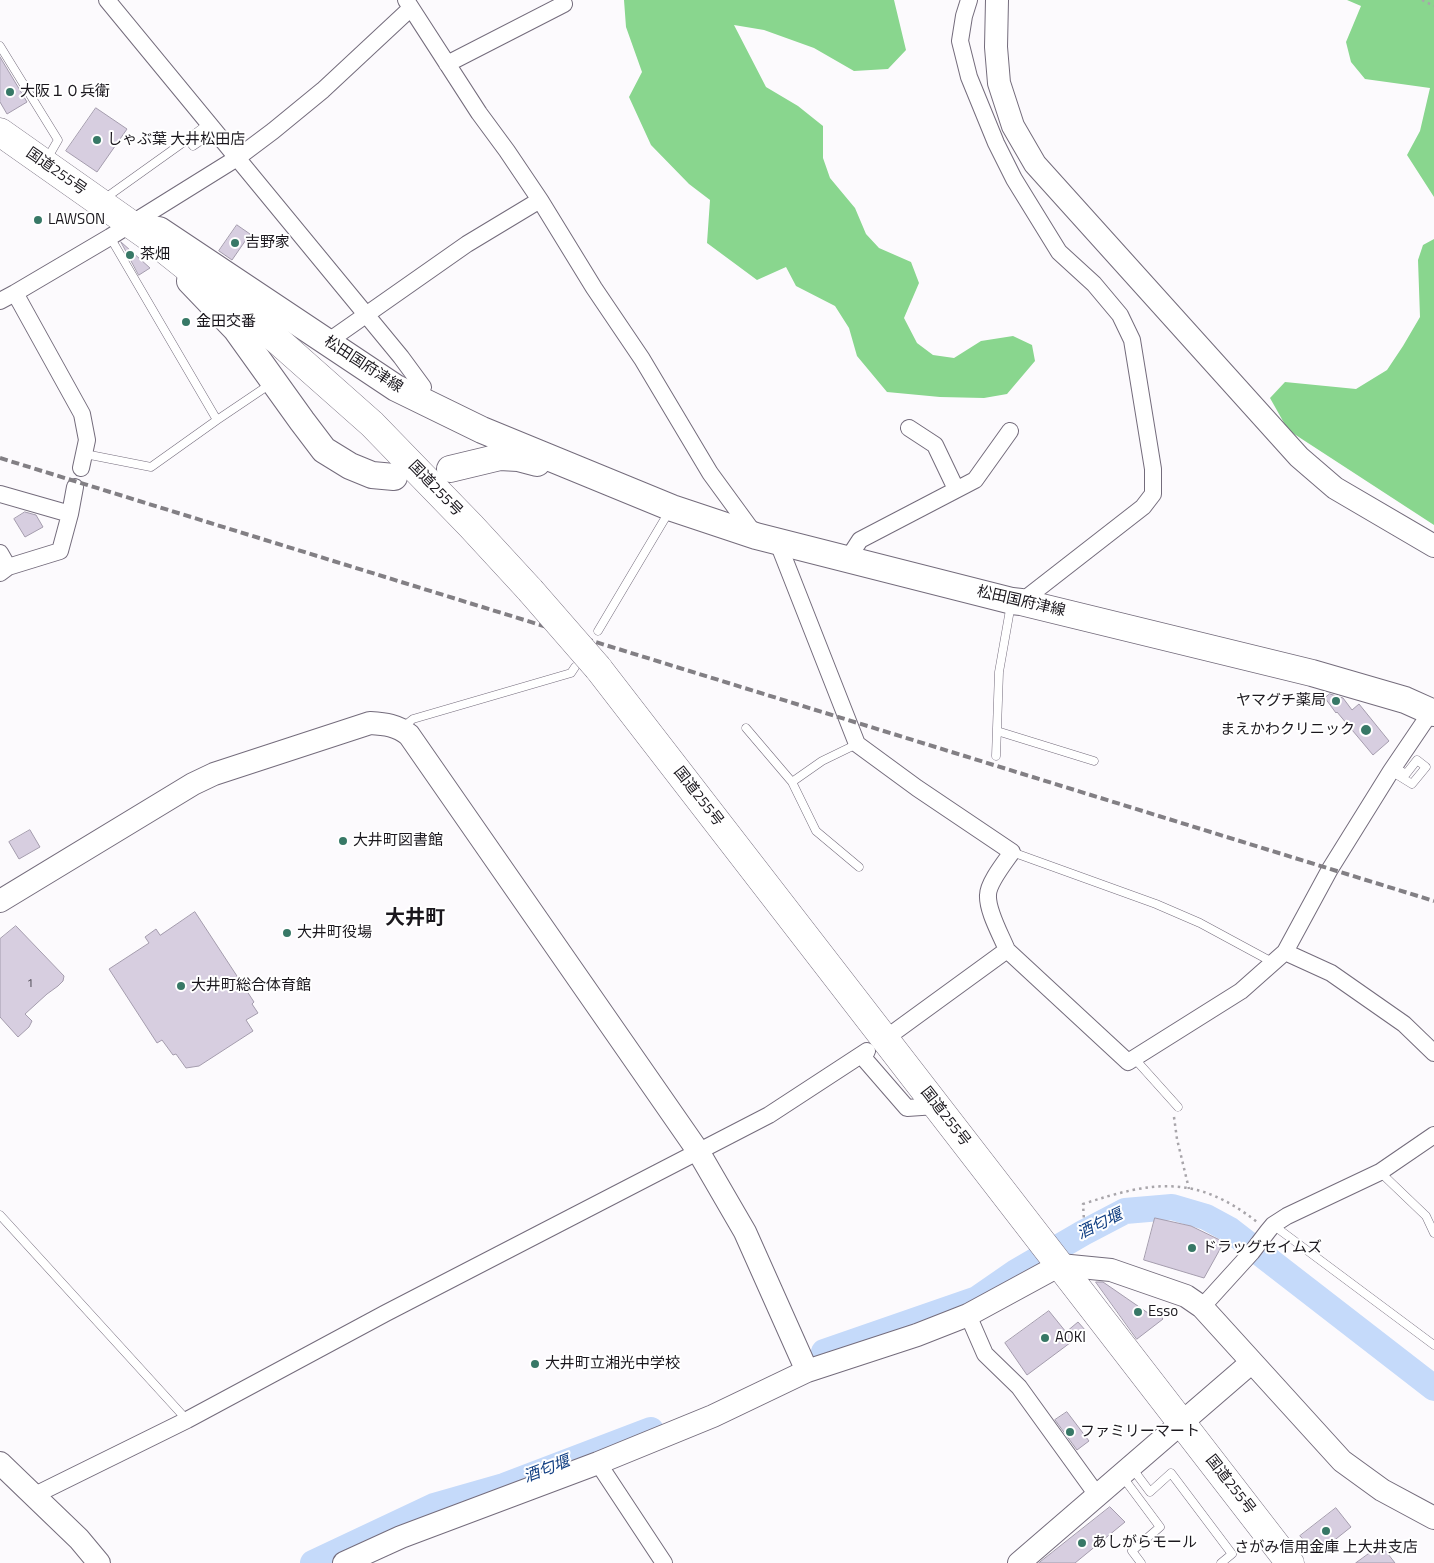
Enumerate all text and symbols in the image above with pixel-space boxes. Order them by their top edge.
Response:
place label: 大阪１０兵衛 [20,83,110,101]
marker: 大阪１０兵衛 [4,86,16,98]
place label: しゃぶ葉 大井松田店 [107,131,245,149]
marker: しゃぶ葉 大井松田店 [91,134,103,146]
street label: 国道255号 [22,144,90,200]
place label: LAWSON [48,211,105,229]
marker: LAWSON [32,214,44,226]
place label: 吉野家 [245,234,290,252]
marker: 吉野家 [229,237,241,249]
place label: 茶畑 [140,246,170,264]
marker: 茶畑 [124,249,136,261]
place label: 金田交番 [196,313,256,331]
marker: 金田交番 [180,316,192,328]
street label: 松田国府津線 [320,333,406,397]
street label: 国道255号 [404,457,466,521]
street label: 松田国府津線 [975,583,1067,621]
place label: ヤマグチ薬局 [1236,692,1326,710]
marker: ヤマグチ薬局 [1330,695,1342,707]
place label: まえかわクリニック [1220,721,1355,739]
marker: まえかわクリニック [1359,723,1373,737]
street label: 国道255号 [669,764,727,830]
place label: 大井町図書館 [353,832,443,850]
marker: 大井町図書館 [337,835,349,847]
district label: 大井町 [385,907,445,931]
place label: 大井町役場 [297,924,372,942]
marker: 大井町役場 [281,927,293,939]
house number: 1 [27,977,33,991]
place label: 大井町総合体育館 [191,977,311,995]
marker: 大井町総合体育館 [175,980,187,992]
street label: 国道255号 [916,1084,974,1150]
water label: 酒匂堰 [1074,1206,1126,1244]
place label: ドラッグセイムズ [1202,1239,1322,1257]
marker: ドラッグセイムズ [1186,1242,1198,1254]
place label: Esso [1148,1303,1178,1321]
marker: Esso [1132,1306,1144,1318]
place label: AOKI [1055,1329,1086,1347]
marker: AOKI [1039,1332,1051,1344]
place label: 大井町立湘光中学校 [545,1355,680,1373]
marker: 大井町立湘光中学校 [529,1358,541,1370]
place label: ファミリーマート [1080,1423,1200,1441]
marker: ファミリーマート [1064,1426,1076,1438]
water label: 酒匂堰 [521,1452,573,1488]
street label: 国道255号 [1201,1452,1259,1518]
marker: さがみ信用金庫 上大井支店 [1320,1525,1332,1537]
place label: あしがらモール [1092,1534,1197,1552]
marker: あしがらモール [1076,1537,1088,1549]
place label: さがみ信用金庫 上大井支店 [1234,1539,1418,1557]

